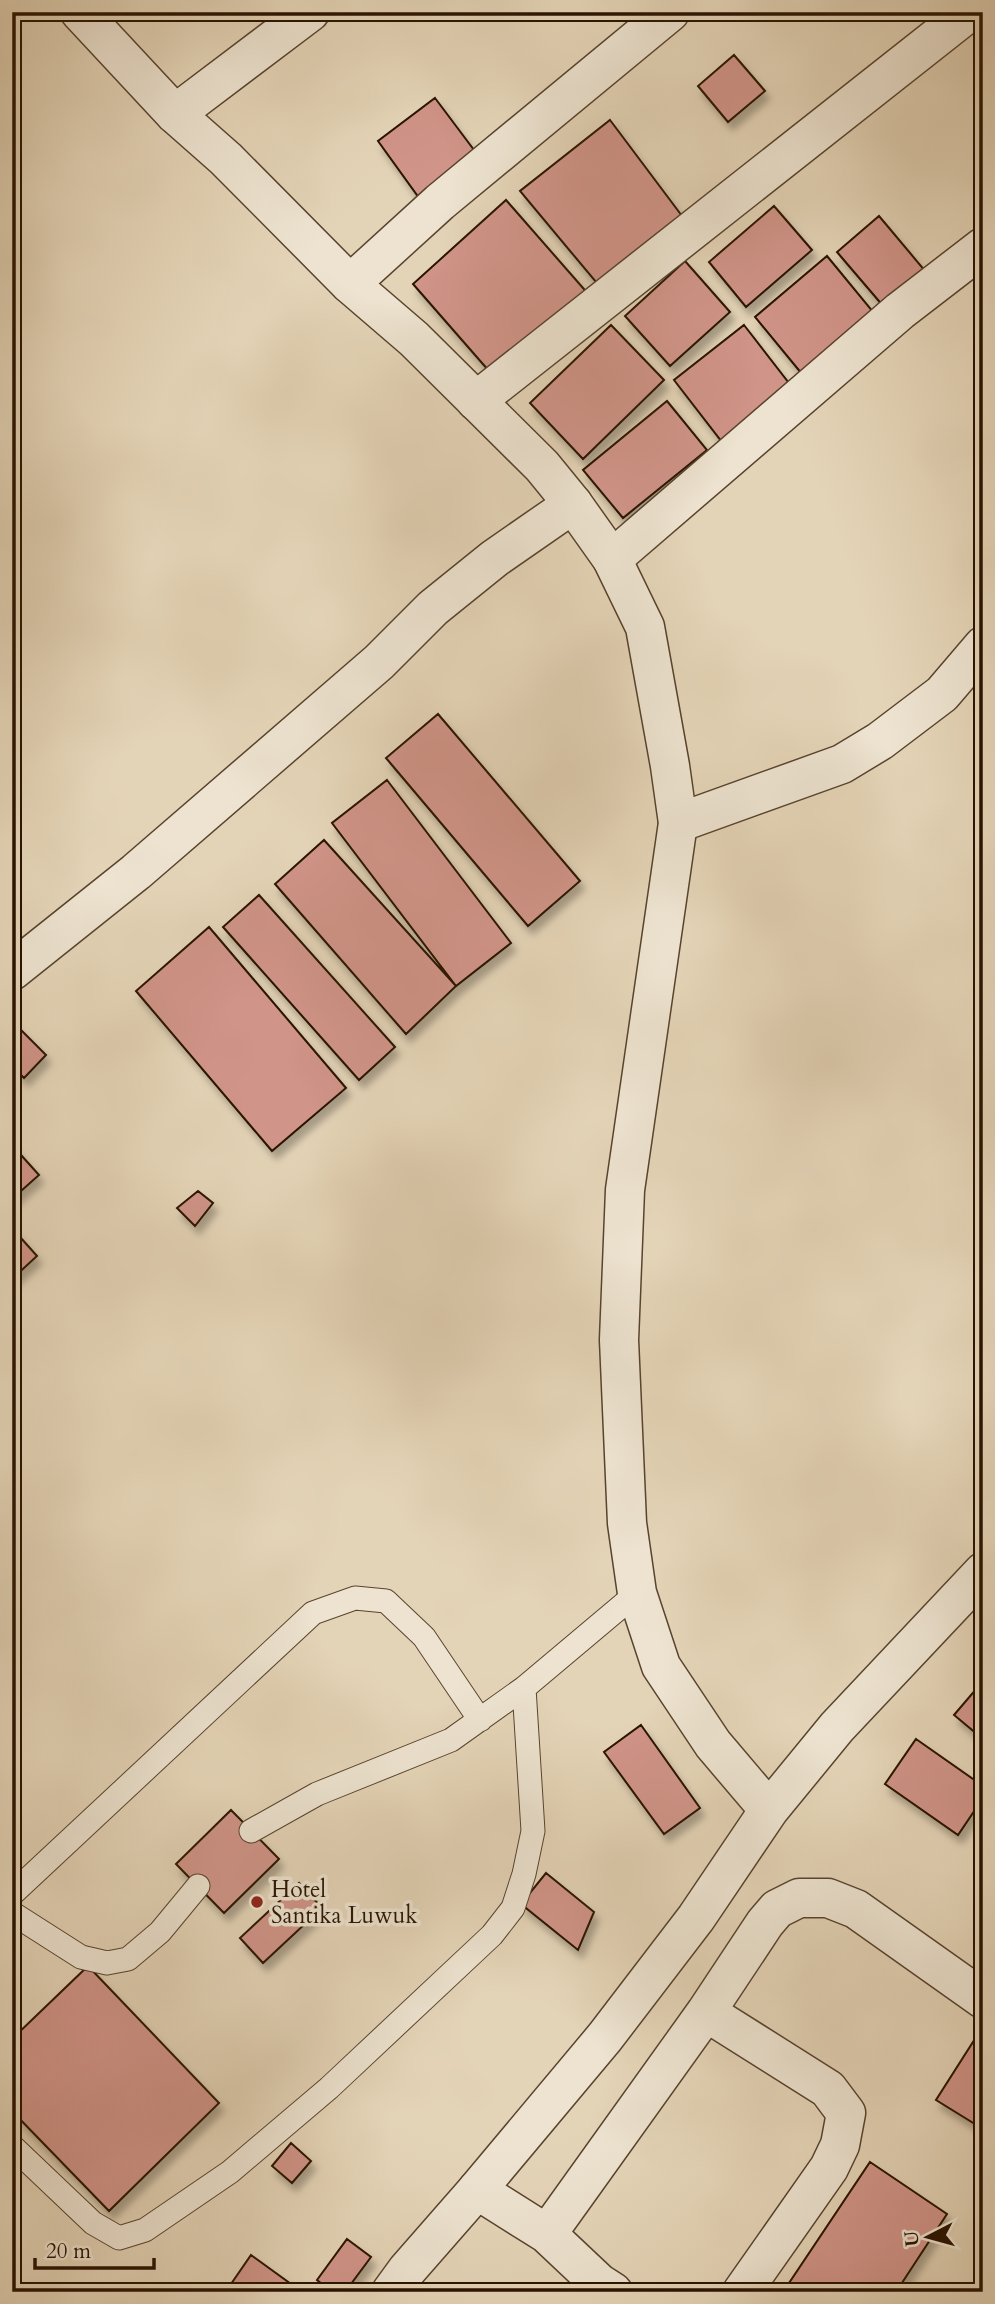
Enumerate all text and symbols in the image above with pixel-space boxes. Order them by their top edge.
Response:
place label: Hotel Santika Luwuk [271,1874,418,1931]
marker: Hotel Santika Luwuk [249,1894,265,1910]
north arrow [894,2202,964,2272]
scale bar [35,2227,154,2271]
text: U [898,2229,926,2248]
text: 20 m [46,2237,91,2266]

